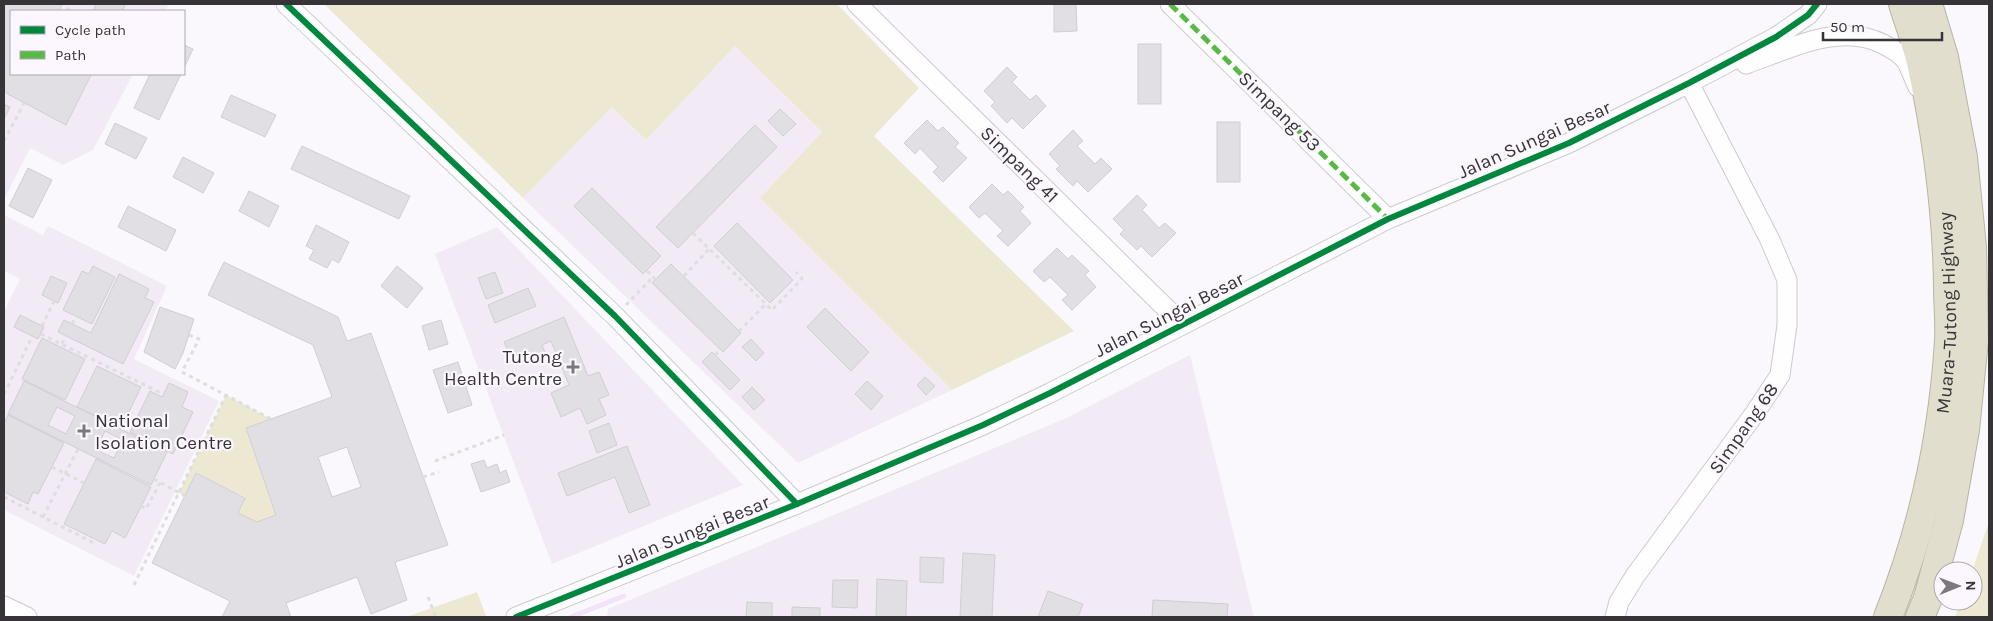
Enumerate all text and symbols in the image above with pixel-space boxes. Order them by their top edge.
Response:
legend [10,10,185,75]
scale bar [1823,10,1942,42]
text: 50 m [1830,18,1865,36]
text: Cycle path [55,21,126,39]
text: Path [55,46,86,64]
street label: Simpang 53 [1234,67,1325,156]
street label: Jalan Sungai Besar [1455,96,1614,183]
street label: Simpang 41 [976,122,1063,207]
street label: Muara–Tutong Highway [1932,211,1961,415]
street label: Jalan Sungai Besar [1091,268,1248,362]
place label: Tutong Health Centre [444,346,562,390]
marker: Tutong Health Centre [566,360,580,374]
street label: Simpang 68 [1704,379,1783,478]
place label: National Isolation Centre [95,410,232,454]
marker: National Isolation Centre [77,424,91,438]
street label: Jalan Sungai Besar [612,491,773,573]
north arrow [1933,561,1983,611]
text: N [1962,581,1979,591]

